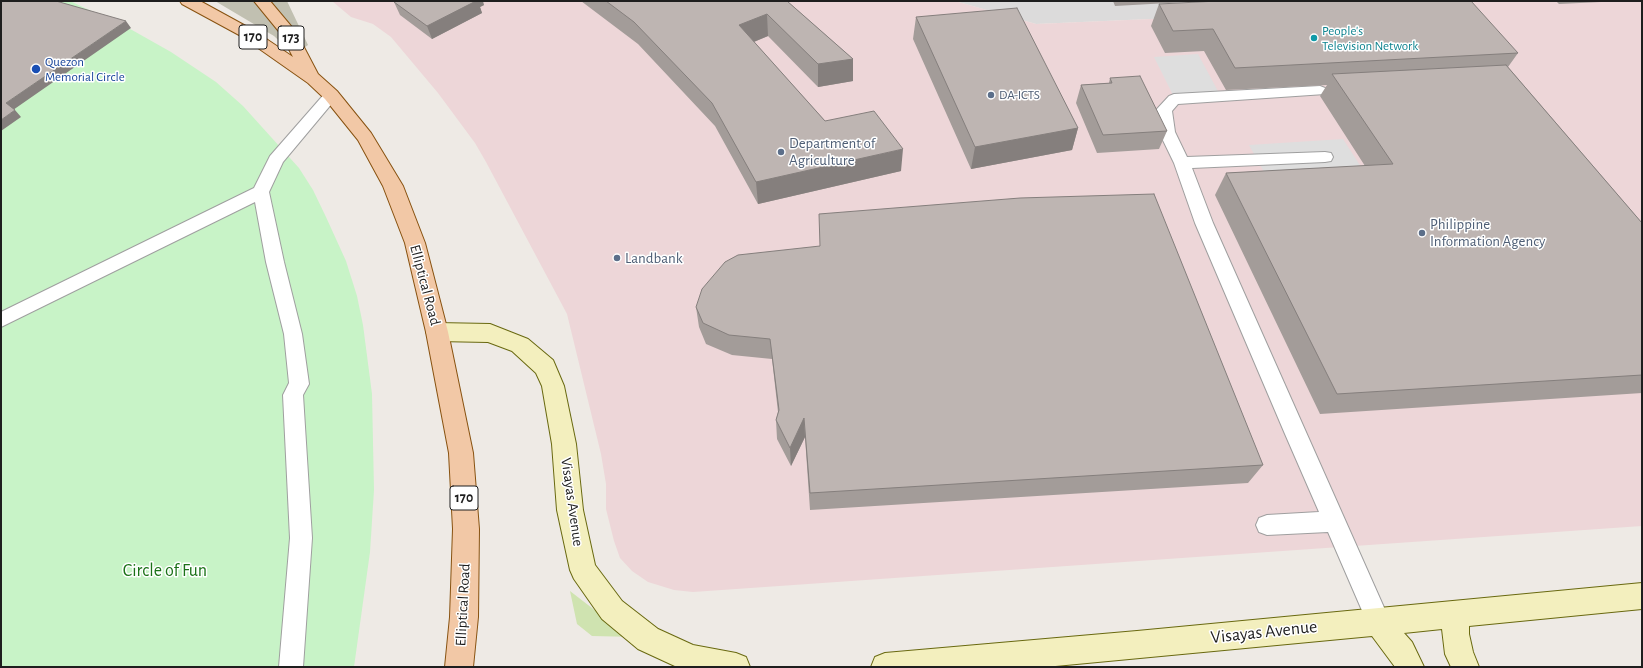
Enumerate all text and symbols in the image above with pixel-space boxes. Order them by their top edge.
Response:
place label: People's Television Network [1322,23,1418,54]
road number: 170 [239,25,267,49]
road number: 173 [278,26,304,50]
marker: People's Television Network [1309,33,1319,43]
place label: Quezon Memorial Circle [45,54,125,85]
marker: Quezon Memorial Circle [30,63,42,75]
place label: DA-ICTS [999,87,1040,103]
marker: DA-ICTS [986,90,996,100]
place label: Department of Agriculture [789,134,875,169]
marker: Department of Agriculture [776,147,786,157]
place label: Philippine Information Agency [1430,215,1545,250]
marker: Philippine Information Agency [1417,228,1427,238]
street label: Elliptical Road [406,243,444,327]
place label: Landbank [625,249,683,267]
marker: Landbank [612,253,622,263]
street label: Visayas Avenue [557,457,587,547]
road number: 170 [450,486,478,510]
park label: Circle of Fun [123,560,207,582]
street label: Elliptical Road [452,563,474,647]
street label: Visayas Avenue [1210,616,1318,648]

